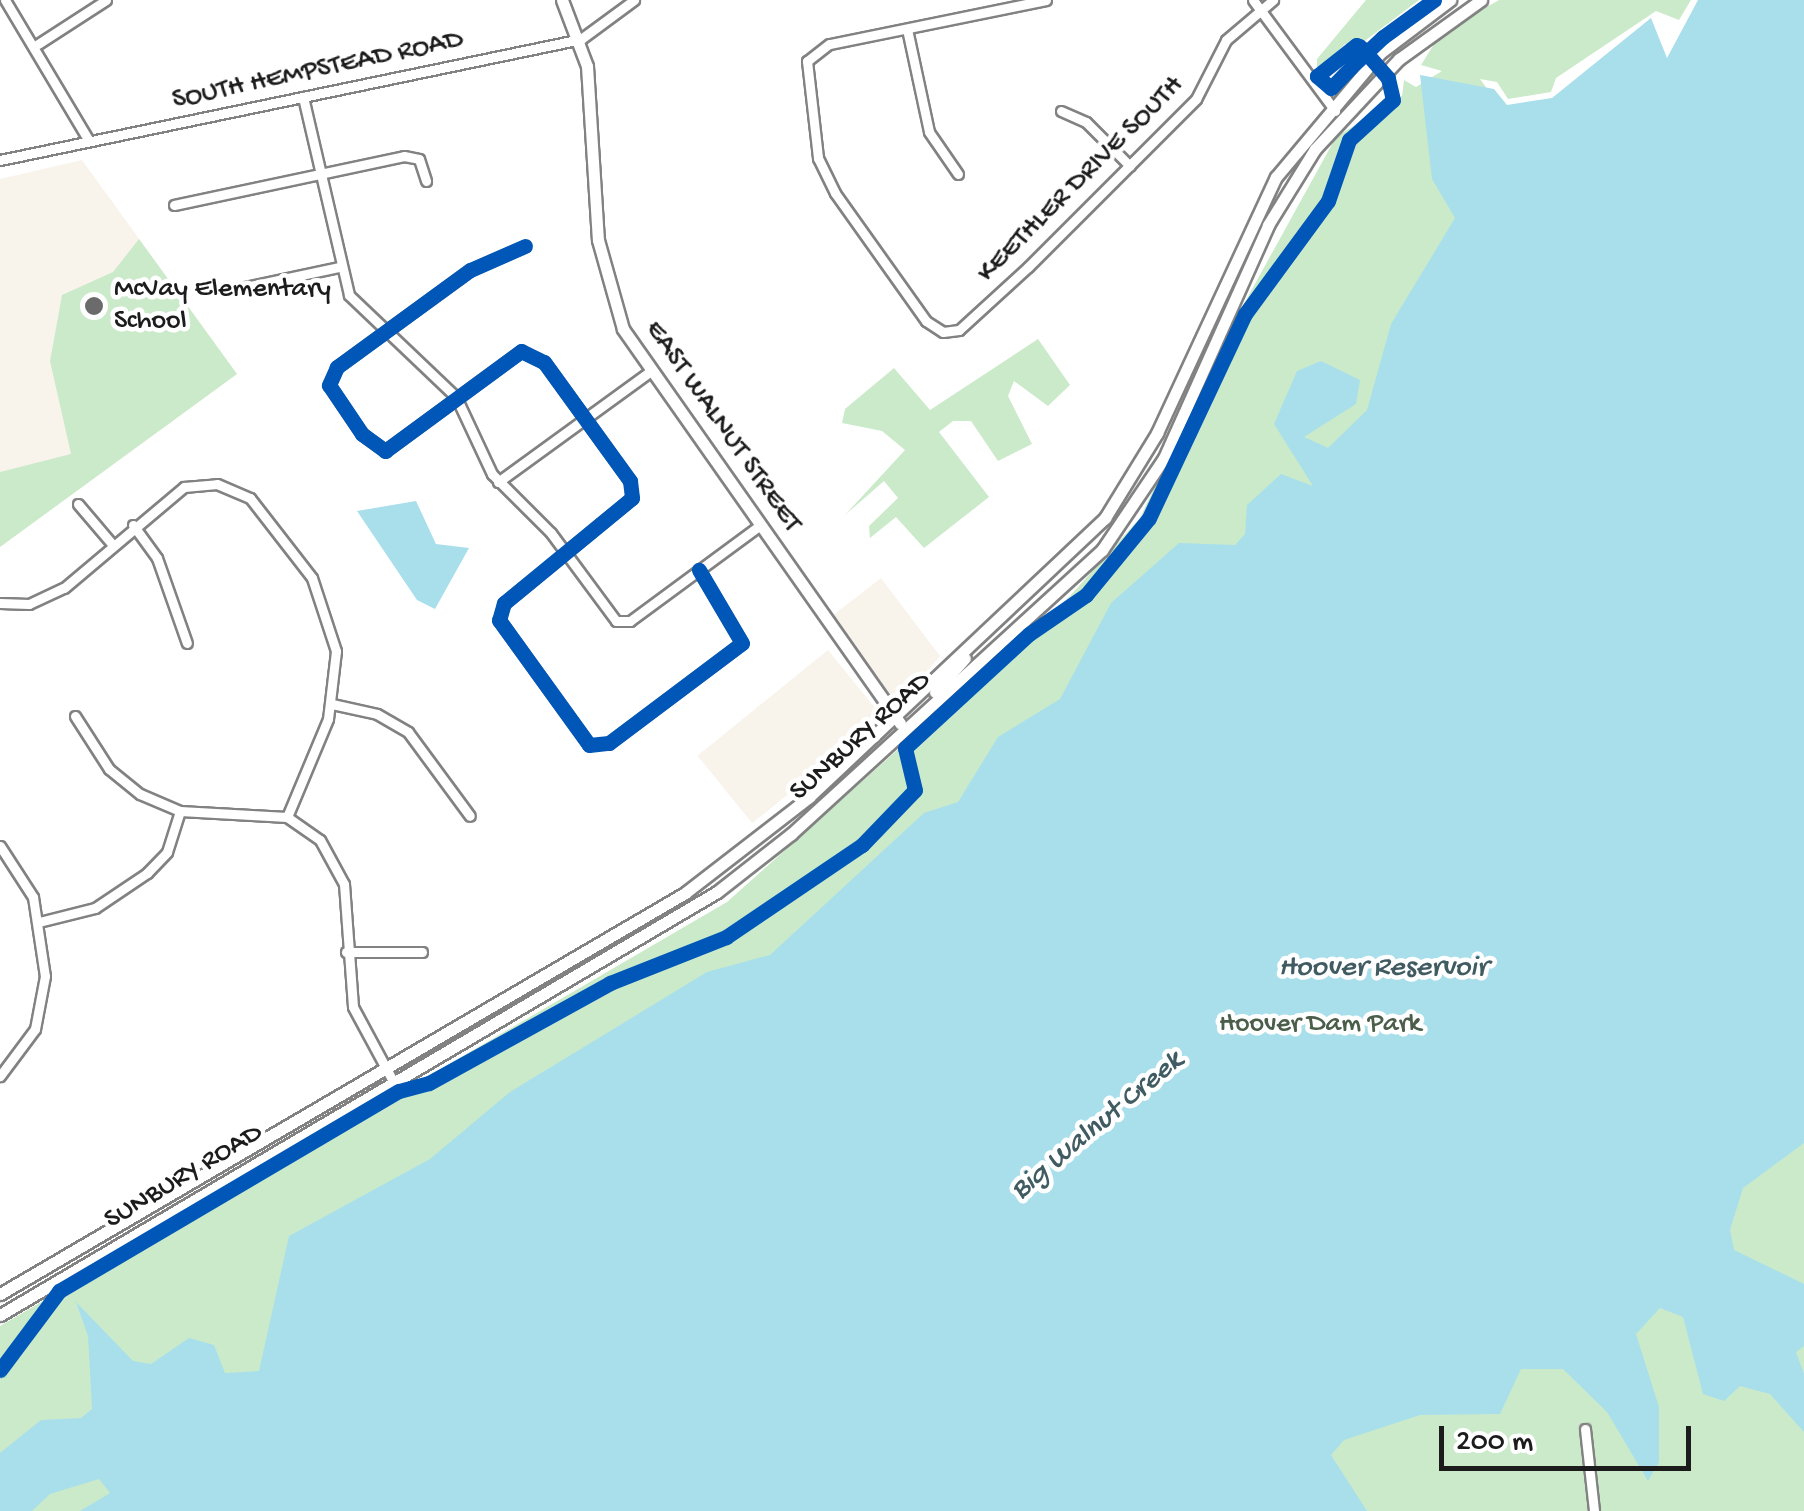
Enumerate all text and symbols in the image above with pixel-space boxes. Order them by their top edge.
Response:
street label: SOUTH HEMPSTEAD ROAD [169,24,467,118]
street label: KEETHLER DRIVE SOUTH [971,70,1191,290]
place label: McVay Elementary School [114,273,331,339]
marker: McVay Elementary School [83,295,105,317]
street label: EAST WALNUT STREET [636,315,808,539]
street label: SUNBURY ROAD [783,665,939,809]
water label: Hoover Reservoir [1279,951,1487,987]
park label: Hoover Dam Park [1219,1008,1421,1042]
water label: Big Walnut Creek [1005,1045,1191,1209]
street label: SUNBURY ROAD [99,1117,269,1237]
scale bar [1444,1406,1696,1468]
text: 200 m [1456,1426,1533,1461]

